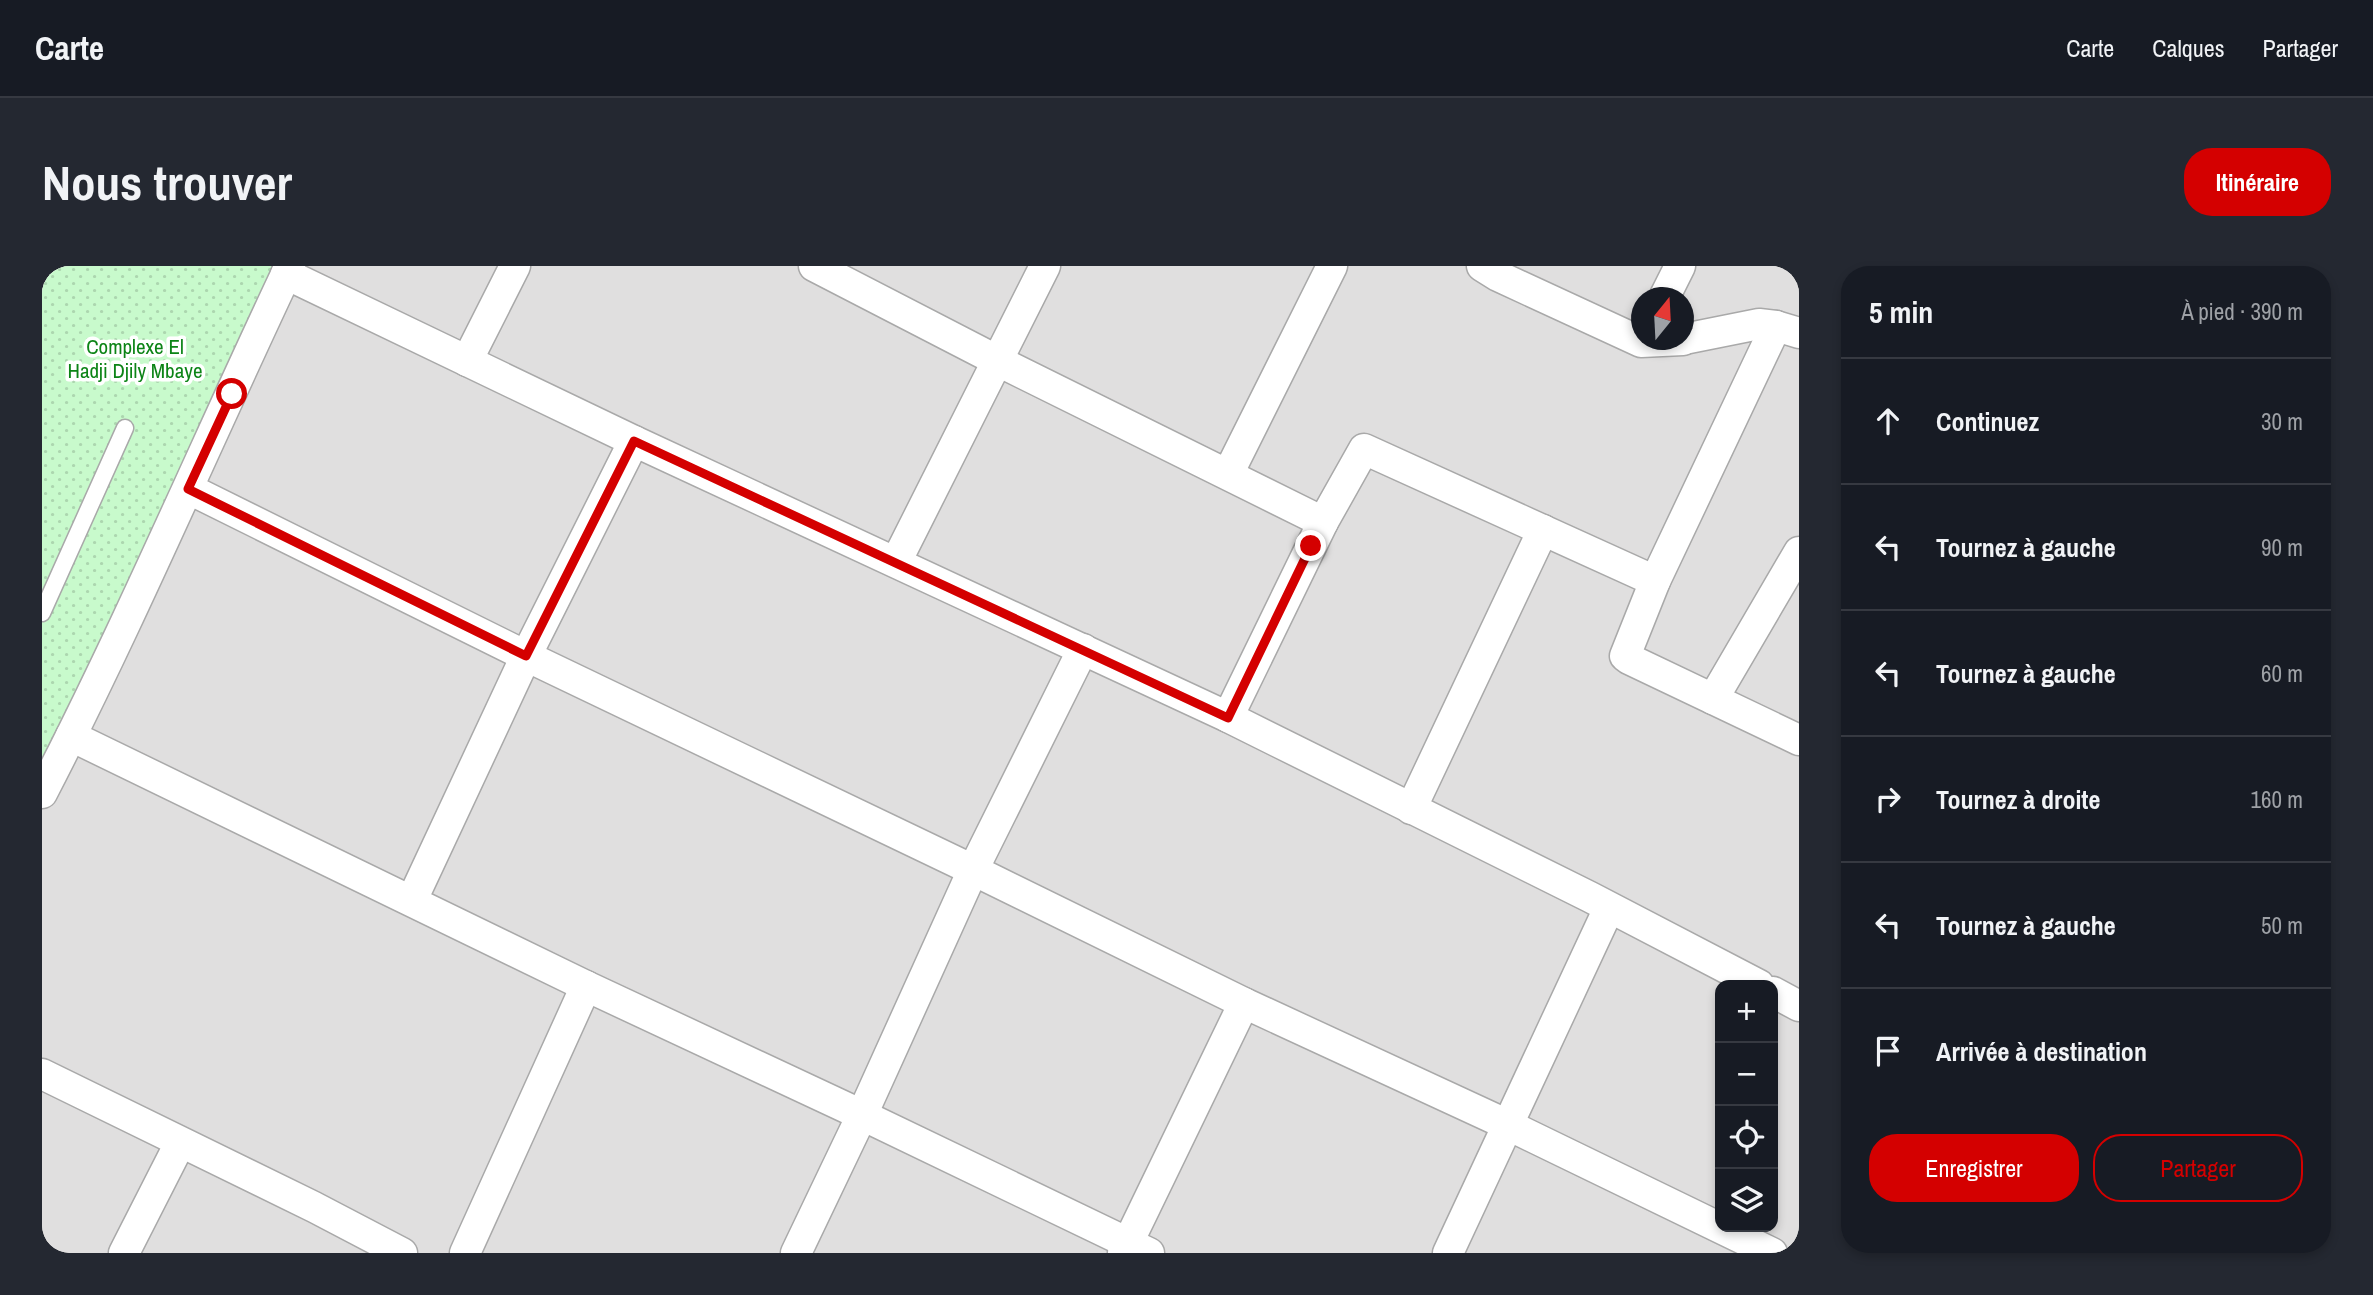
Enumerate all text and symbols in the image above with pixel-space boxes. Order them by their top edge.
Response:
text: Carte [35,26,104,70]
text: Carte [2066,32,2114,64]
text: Calques [2152,32,2225,64]
text: Partager [2263,32,2338,64]
button: Itinéraire [2184,148,2331,216]
text: Nous trouver [42,149,292,215]
north arrow [1631,287,1694,350]
text: 5 min [1869,292,1933,332]
text: À pied · 390 m [2181,296,2303,327]
park label: Complexe El Hadji Djily Mbaye [68,332,202,385]
route start [216,378,247,409]
icon: ahead [1869,402,1907,440]
text: Continuez [1936,404,2039,439]
text: 30 m [2261,406,2303,437]
icon: left [1869,528,1907,566]
route end [1295,530,1326,561]
text: Tournez à gauche [1936,530,2116,565]
text: 90 m [2261,532,2303,563]
icon: left [1869,654,1907,692]
text: Tournez à gauche [1936,656,2116,691]
text: 60 m [2261,658,2303,689]
icon: right [1869,780,1907,818]
text: Tournez à droite [1936,782,2100,817]
text: 160 m [2251,784,2303,815]
icon: left [1869,906,1907,944]
text: Tournez à gauche [1936,908,2116,943]
text: 50 m [2261,910,2303,941]
map controls [1715,980,1778,1232]
button: + [1715,980,1778,1043]
icon: arrive [1869,1032,1907,1070]
text: Arrivée à destination [1936,1034,2147,1069]
button: − [1715,1043,1778,1106]
button: locate [1715,1106,1778,1169]
button: Enregistrer [1869,1134,2079,1202]
button: Partager [2093,1134,2303,1202]
button: layers [1715,1169,1778,1232]

